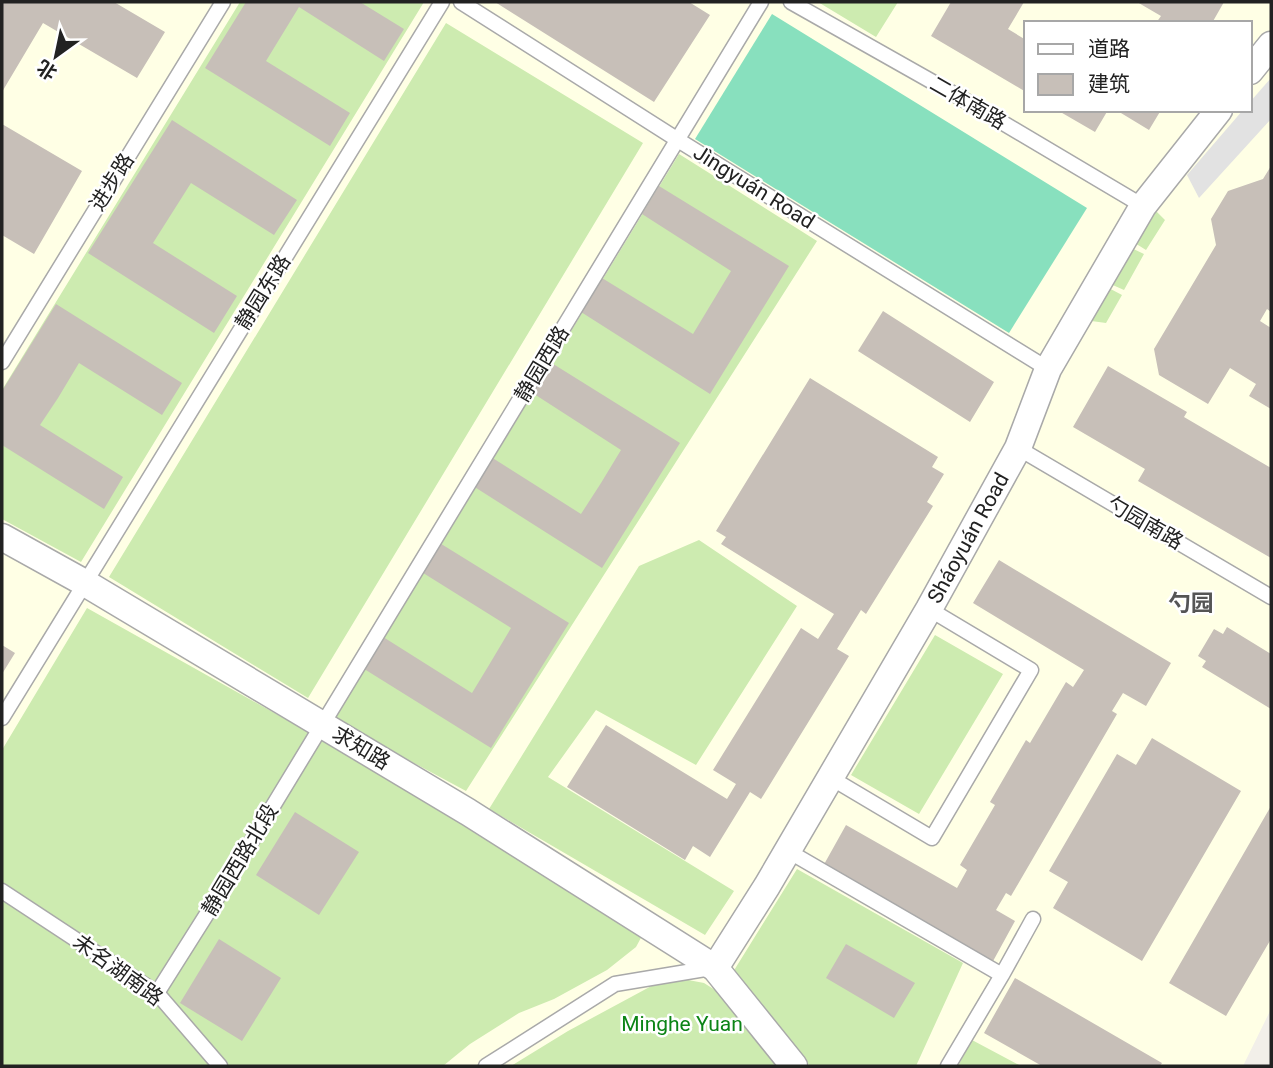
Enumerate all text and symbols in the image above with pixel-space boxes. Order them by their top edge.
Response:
north arrow [21,21,91,91]
legend [1024,21,1252,112]
text: 道路 [1088,37,1130,61]
text: 北 [33,55,61,85]
street label: 二体南路 [926,72,1010,134]
text: 建筑 [1088,72,1130,96]
street label: Jìngyuán Road [689,140,819,234]
street label: 进步路 [85,149,139,215]
street label: 静园东路 [231,250,295,334]
street label: 静园西路 [510,322,574,406]
street label: Sháoyuán Road [923,469,1014,607]
street label: 勺园南路 [1103,492,1187,554]
district label: 勺园 [1168,590,1214,617]
street label: 求知路 [328,721,394,775]
street label: 静园西路北段 [197,800,283,920]
street label: 未名湖南路 [68,929,168,1011]
park label: Minghe Yuan [621,1012,743,1036]

